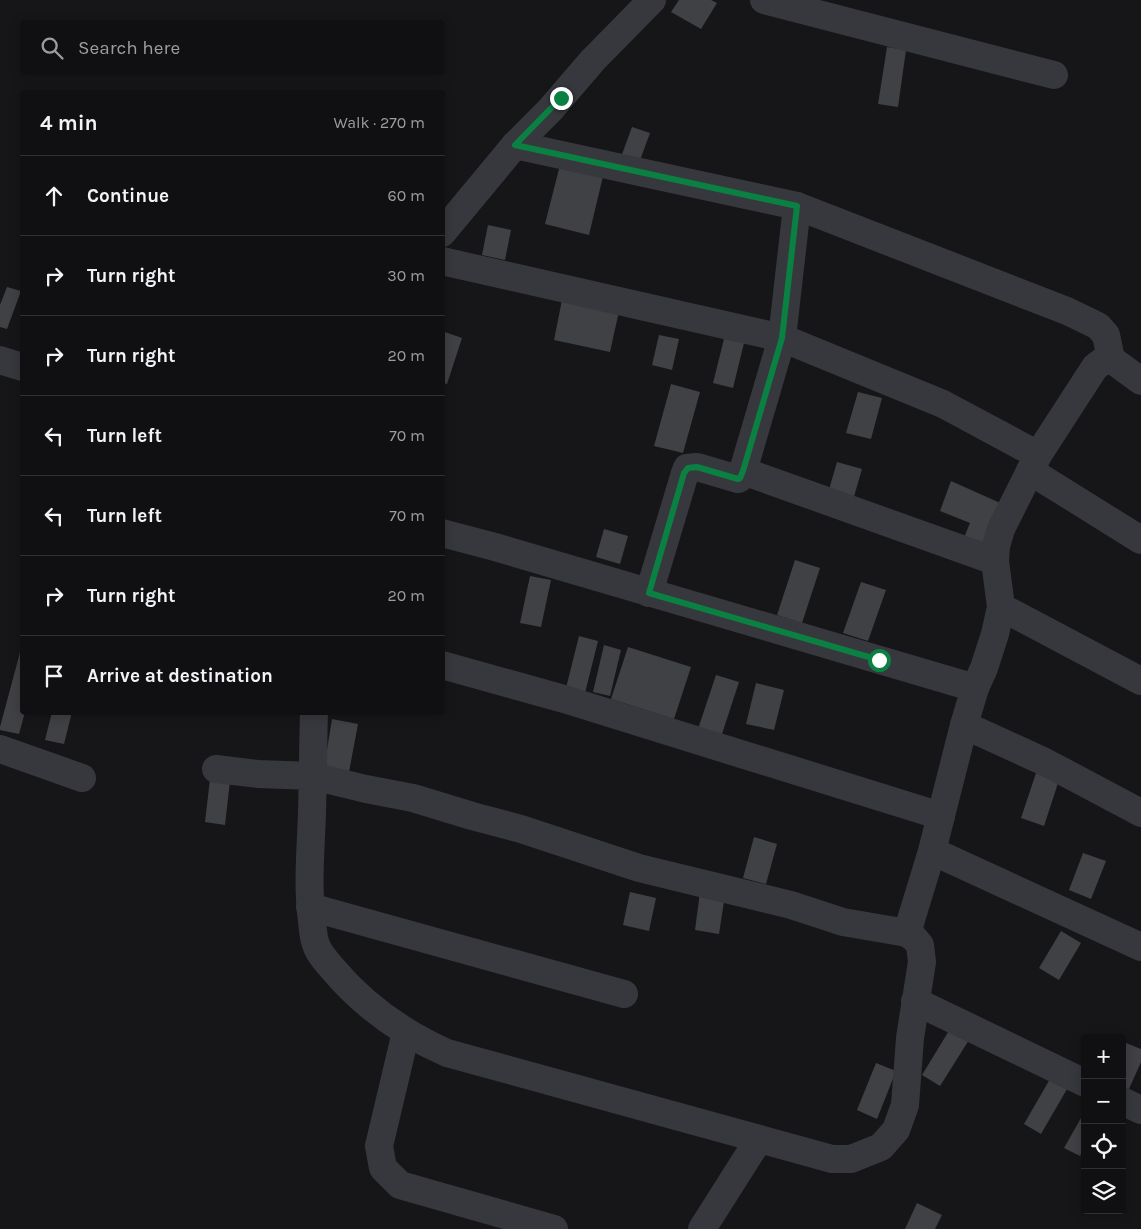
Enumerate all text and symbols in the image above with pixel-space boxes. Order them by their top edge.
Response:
search box [20,20,445,75]
icon: search [38,34,66,62]
text: Search here [78,37,180,59]
route end [550,87,573,110]
text: 4 min [40,111,98,135]
text: Walk · 270 m [333,113,425,132]
icon: ahead [40,182,68,210]
text: Continue [87,185,169,207]
text: 60 m [388,186,425,205]
icon: right [40,262,68,290]
text: Turn right [87,265,176,287]
text: 30 m [387,266,425,285]
icon: right [40,342,68,370]
text: Turn right [87,345,176,367]
text: 20 m [387,346,425,365]
icon: left [40,422,68,450]
text: Turn left [87,425,162,447]
text: 70 m [389,426,425,445]
icon: left [40,502,68,530]
text: Turn left [87,505,162,527]
text: 70 m [389,506,425,525]
icon: right [40,582,68,610]
text: Turn right [87,585,176,607]
text: 20 m [387,586,425,605]
route start [868,649,891,672]
icon: arrive [40,662,68,690]
text: Arrive at destination [87,665,273,687]
map controls [1081,1034,1126,1214]
button: + [1081,1034,1126,1079]
button: − [1081,1079,1126,1124]
button: locate [1081,1124,1126,1169]
button: layers [1081,1169,1126,1214]

